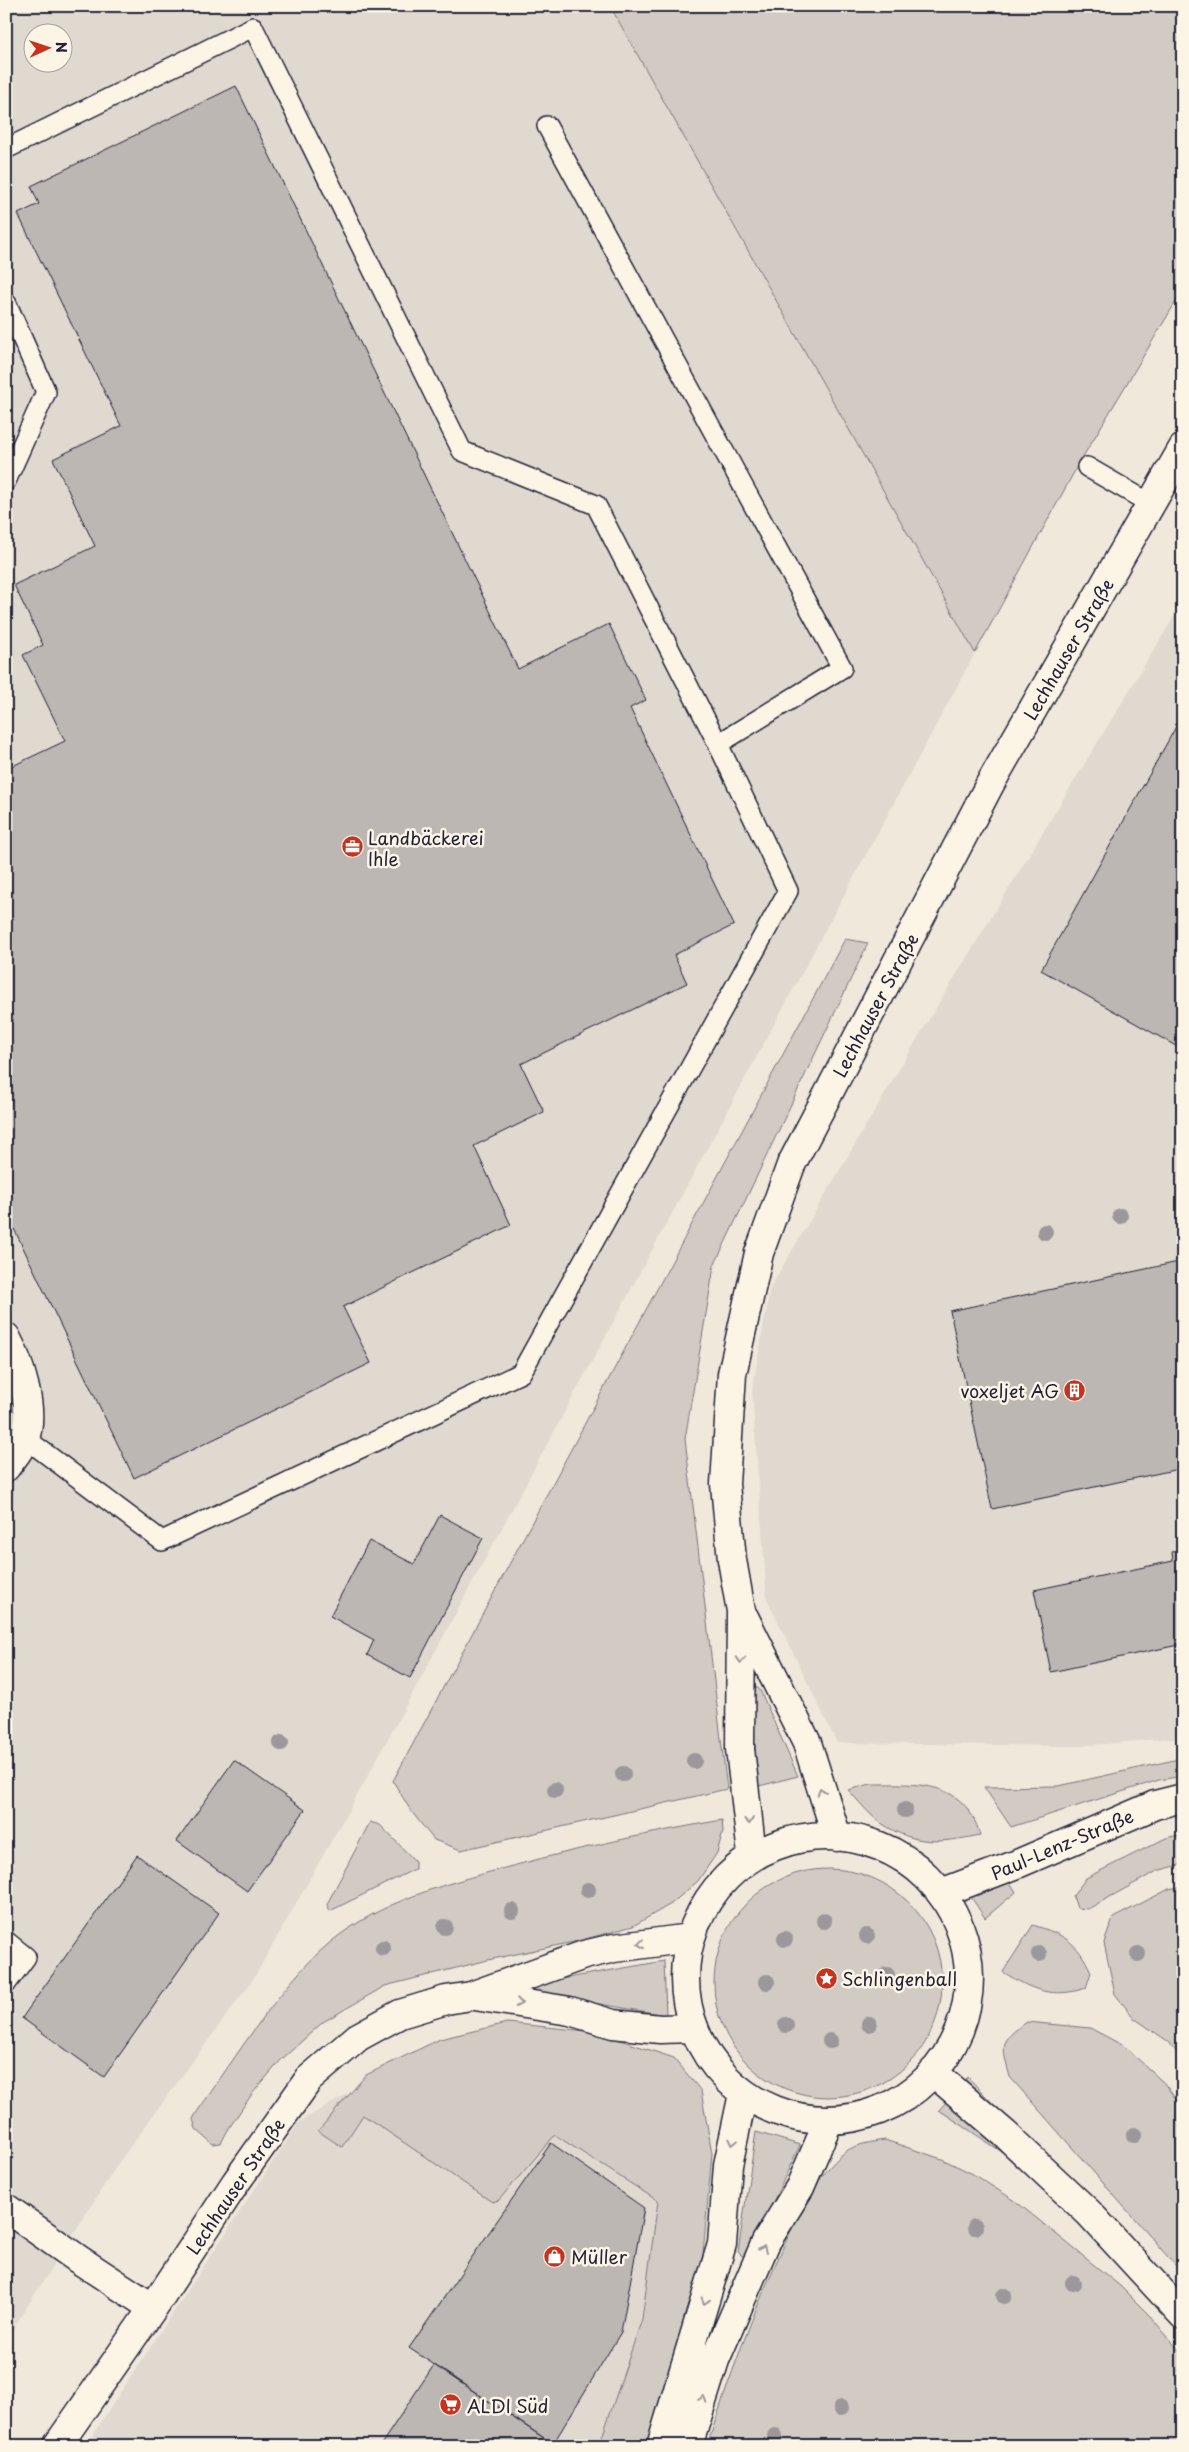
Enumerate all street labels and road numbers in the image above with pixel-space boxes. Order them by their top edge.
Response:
street label: Lechhauser Straße [1016,573,1120,725]
street label: Lechhauser Straße [826,928,924,1082]
street label: Paul-Lenz-Straße [987,1802,1137,1886]
street label: Lechhauser Straße [179,2112,291,2260]

